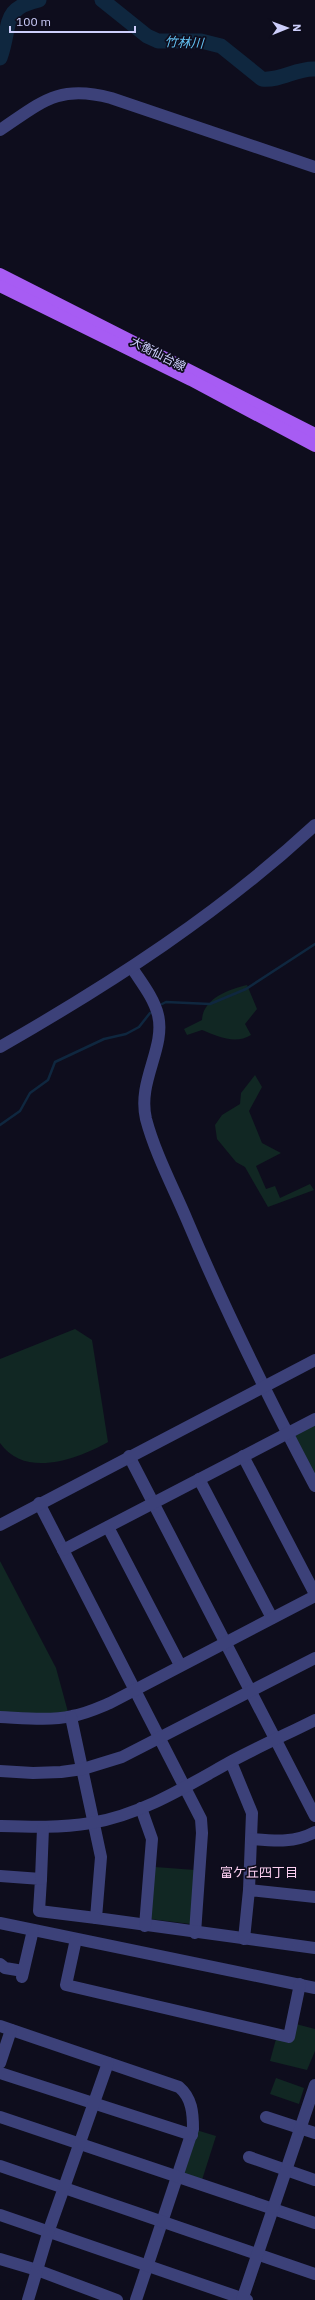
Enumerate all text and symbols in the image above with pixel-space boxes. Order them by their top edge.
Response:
scale bar [10,8,135,34]
north arrow [267,8,307,48]
text: 100 m [16,14,51,29]
text: N [290,24,304,32]
water label: 竹林川 [164,33,206,52]
street label: 大衡仙台線 [128,333,188,374]
district label: 富ケ丘四丁目 [220,1864,298,1881]

